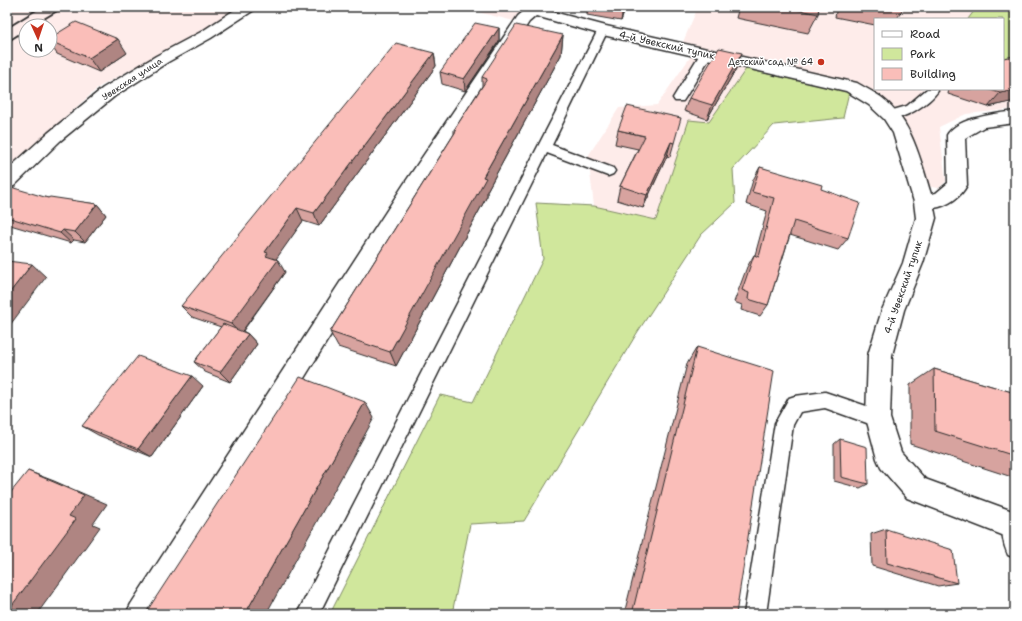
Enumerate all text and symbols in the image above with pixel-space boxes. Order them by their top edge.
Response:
north arrow [18,18,58,58]
legend [874,18,1004,90]
text: Road [910,26,941,42]
street label: 4-й Увекский тупик [618,28,717,62]
text: N [33,40,43,55]
text: Park [910,46,936,62]
street label: Увекская улица [100,55,165,103]
place label: Детский сад № 64 [728,56,813,68]
marker: Детский сад № 64 [816,57,826,67]
text: Building [910,66,956,82]
street label: 4-й Увекский тупик [881,238,925,335]

